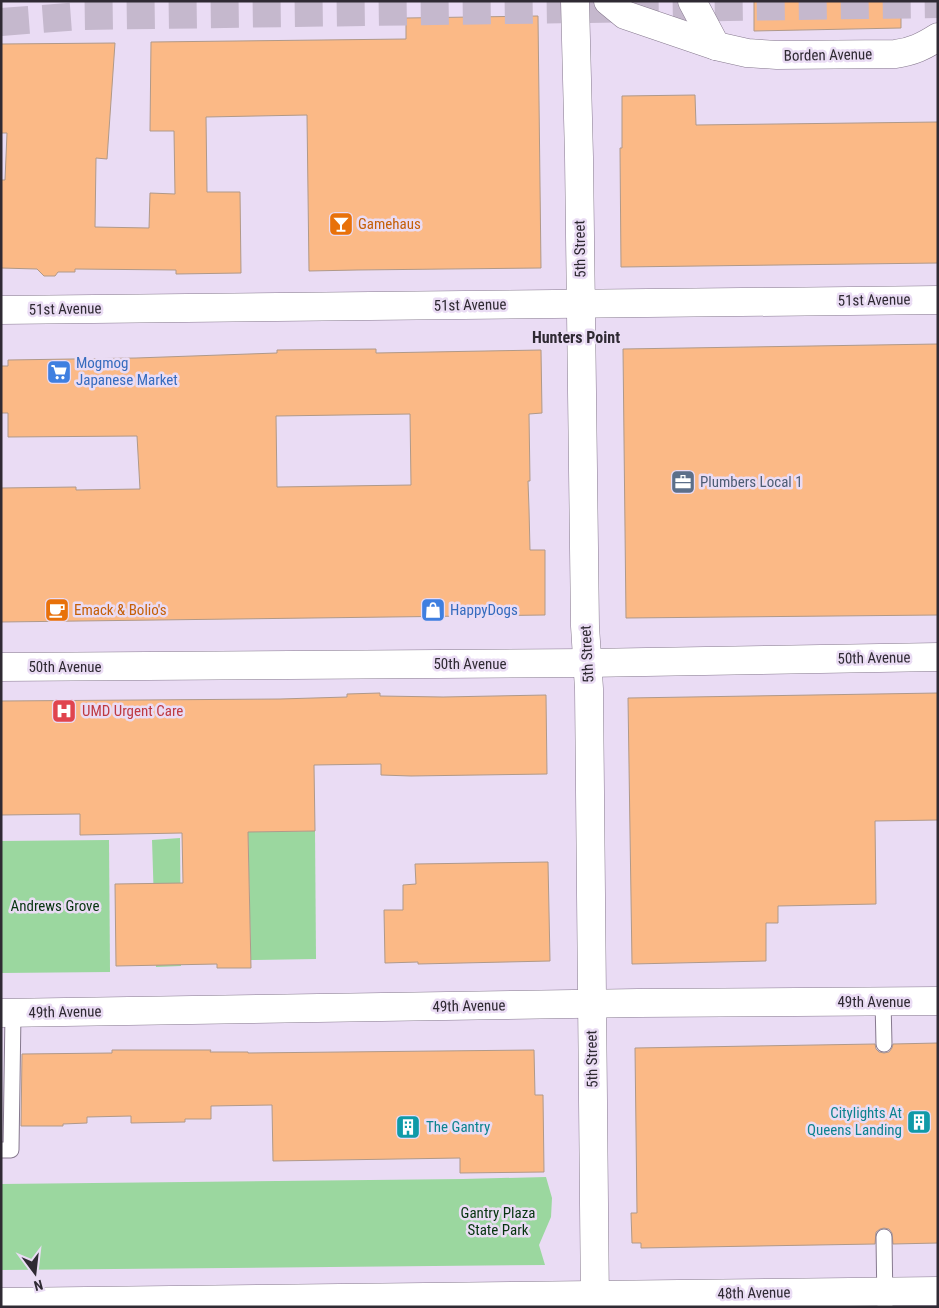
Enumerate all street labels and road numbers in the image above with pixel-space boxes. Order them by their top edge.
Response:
street label: Borden Avenue [784,45,872,65]
street label: 5th Street [570,220,590,278]
street label: 51st Avenue [837,290,911,310]
street label: 51st Avenue [433,295,507,315]
street label: 51st Avenue [28,299,102,319]
street label: 5th Street [577,625,597,683]
street label: 50th Avenue [837,648,911,668]
street label: 50th Avenue [433,655,507,673]
street label: 50th Avenue [28,658,102,676]
street label: 49th Avenue [837,993,911,1011]
street label: 49th Avenue [432,996,506,1016]
street label: 49th Avenue [28,1002,102,1022]
street label: 5th Street [582,1030,602,1088]
street label: 48th Avenue [717,1283,791,1303]

